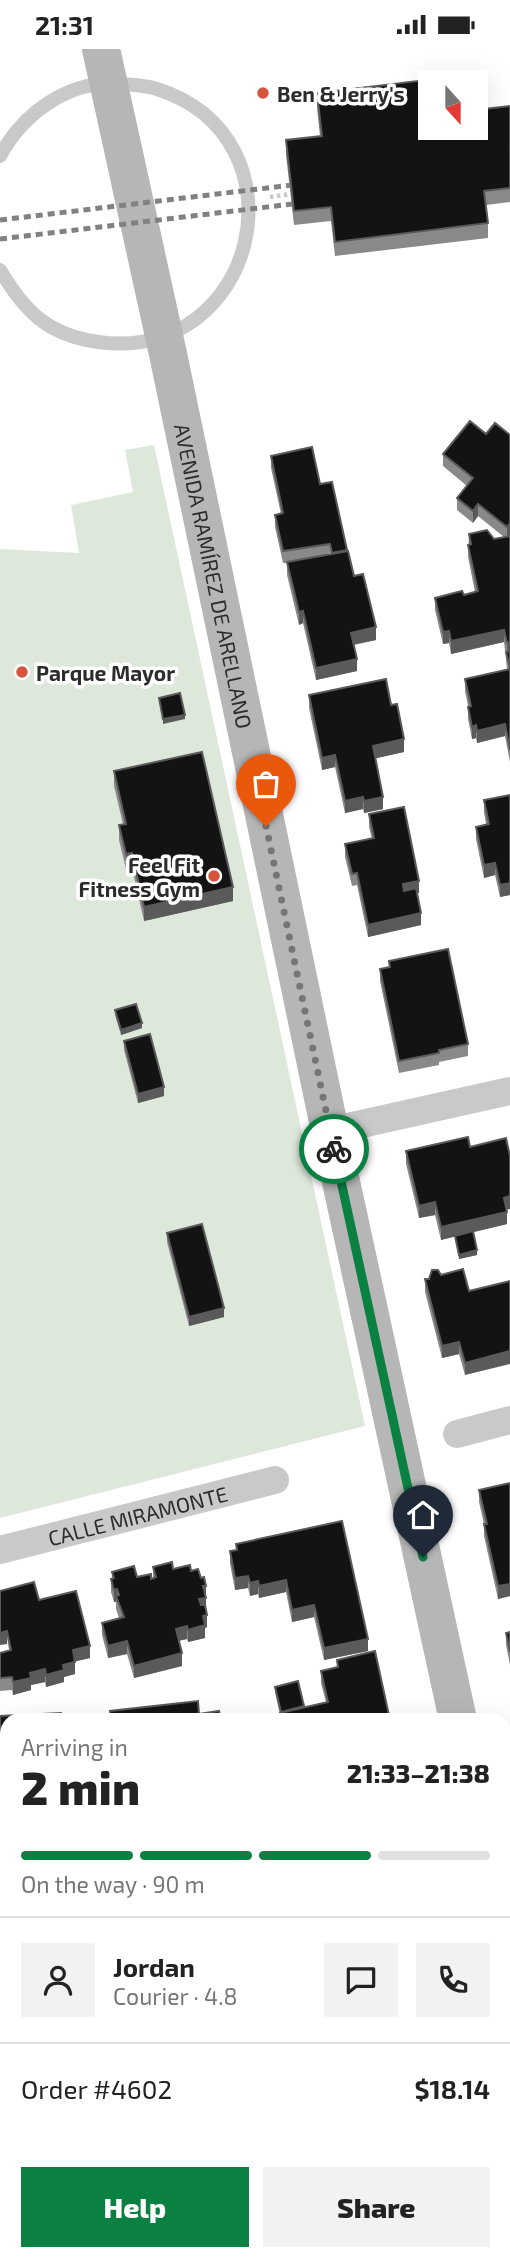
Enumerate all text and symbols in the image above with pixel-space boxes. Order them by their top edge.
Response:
text: 21:31 [35,9,94,40]
north arrow [418,70,488,140]
map controls [418,70,488,140]
place label: Ben & Jerry's [277,81,405,107]
marker: Ben & Jerry's [255,85,271,101]
street label: AVENIDA RAMÍREZ DE ARELLANO [170,421,258,731]
place label: Parque Mayor [36,660,175,686]
marker: Parque Mayor [14,664,30,680]
pin [236,754,296,826]
icon: bag [247,765,285,803]
place label: Feel Fit Fitness Gym [79,852,200,902]
marker: Feel Fit Fitness Gym [206,868,222,884]
courier [299,1114,369,1184]
icon: bike [315,1130,353,1168]
street label: CALLE MIRAMONTE [45,1480,230,1550]
pin [393,1485,453,1557]
icon: home [404,1496,442,1534]
text: Arriving in [21,1733,128,1761]
text: 21:33–21:38 [347,1757,490,1788]
text: 2 min [21,1759,140,1814]
text: On the way · 90 m [21,1870,205,1898]
button: person [21,1943,95,2017]
button: chat [324,1943,398,2017]
button: phone [416,1943,490,2017]
text: Jordan [113,1951,195,1982]
text: Courier · 4.8 [113,1982,237,2010]
text: Order #4602 [21,2073,172,2104]
text: $18.14 [414,2073,490,2104]
button: Help [21,2167,249,2247]
button: Share [263,2167,490,2247]

